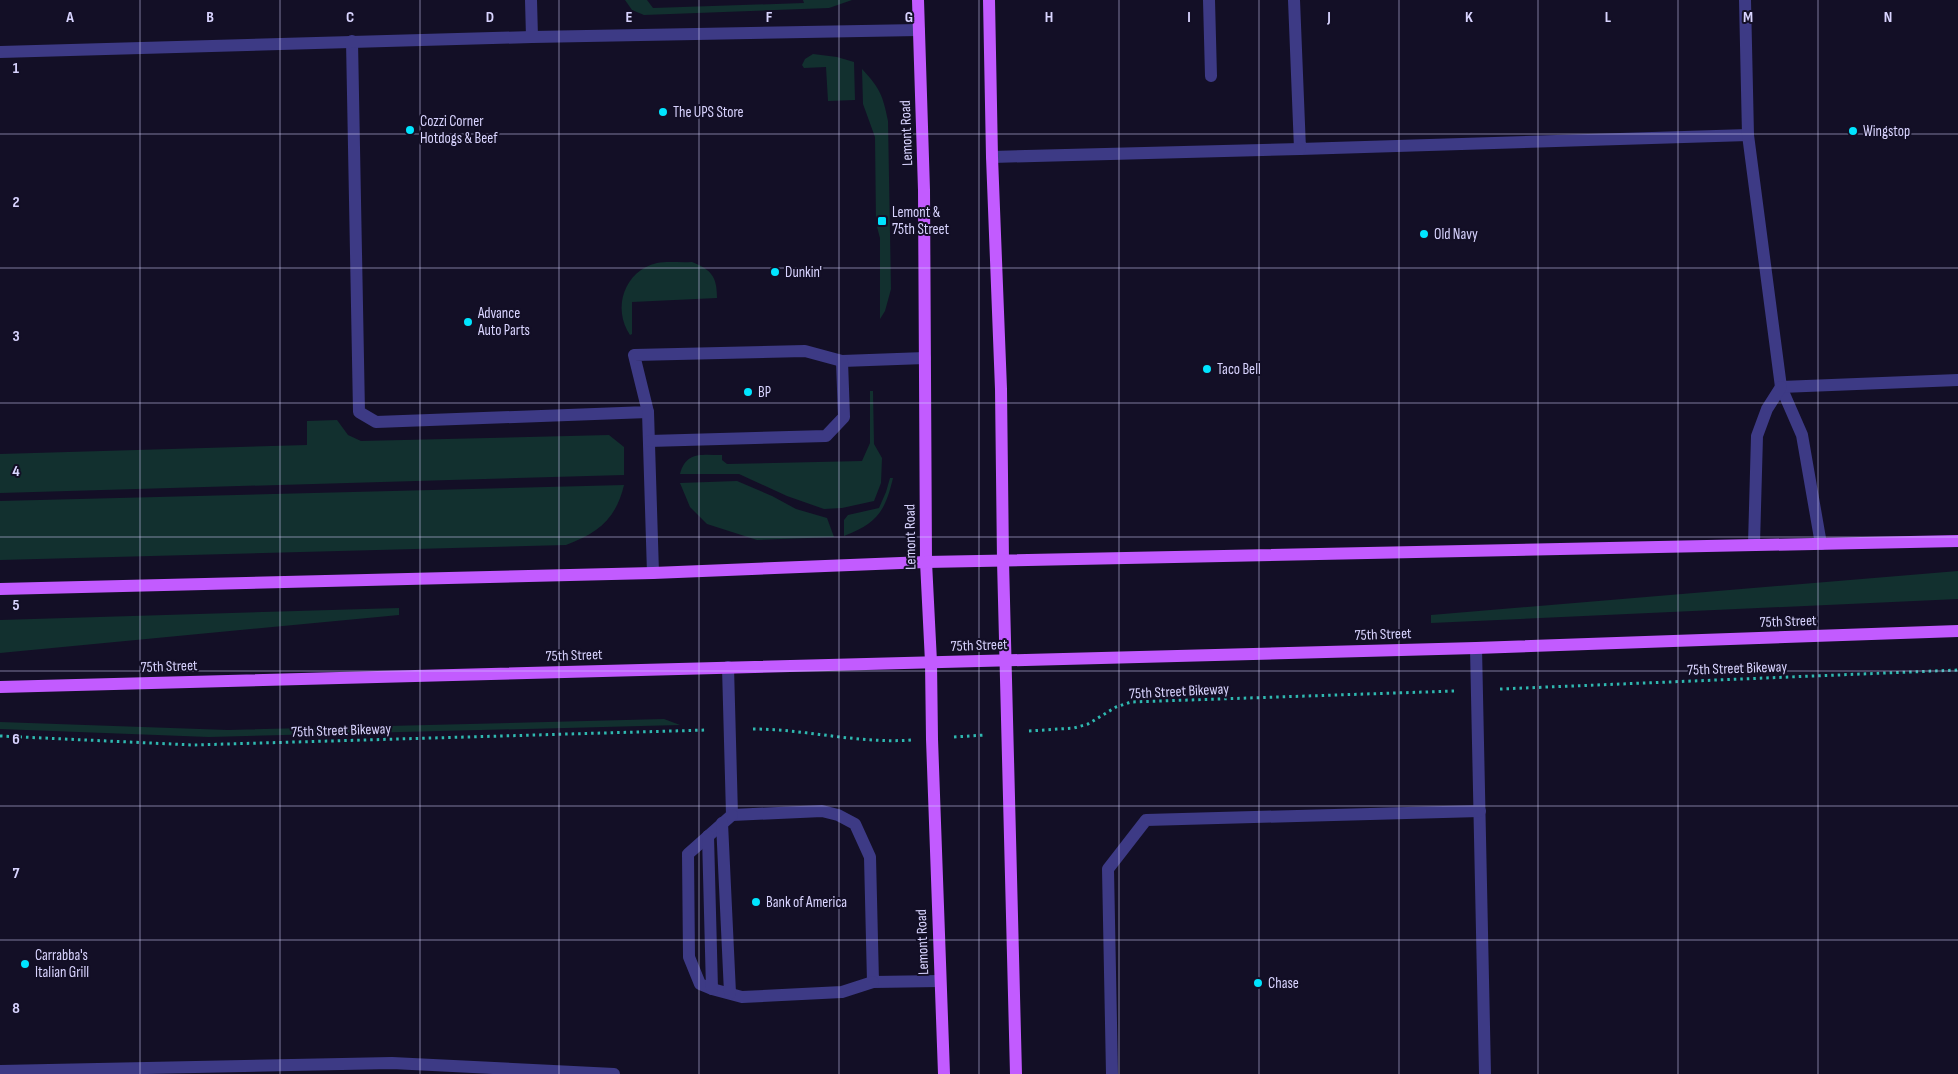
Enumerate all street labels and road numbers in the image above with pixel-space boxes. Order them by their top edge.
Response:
street label: Lemont Road [896,100,917,166]
street label: Lemont Road [900,504,921,570]
street label: 75th Street [1759,611,1817,632]
street label: 75th Street [1354,624,1412,645]
street label: 75th Street [950,635,1008,656]
street label: 75th Street [545,645,603,666]
street label: 75th Street [140,656,198,677]
street label: 75th Street Bikeway [1687,657,1788,680]
street label: 75th Street Bikeway [1129,679,1230,704]
street label: 75th Street Bikeway [291,719,392,742]
street label: Lemont Road [912,909,933,975]

